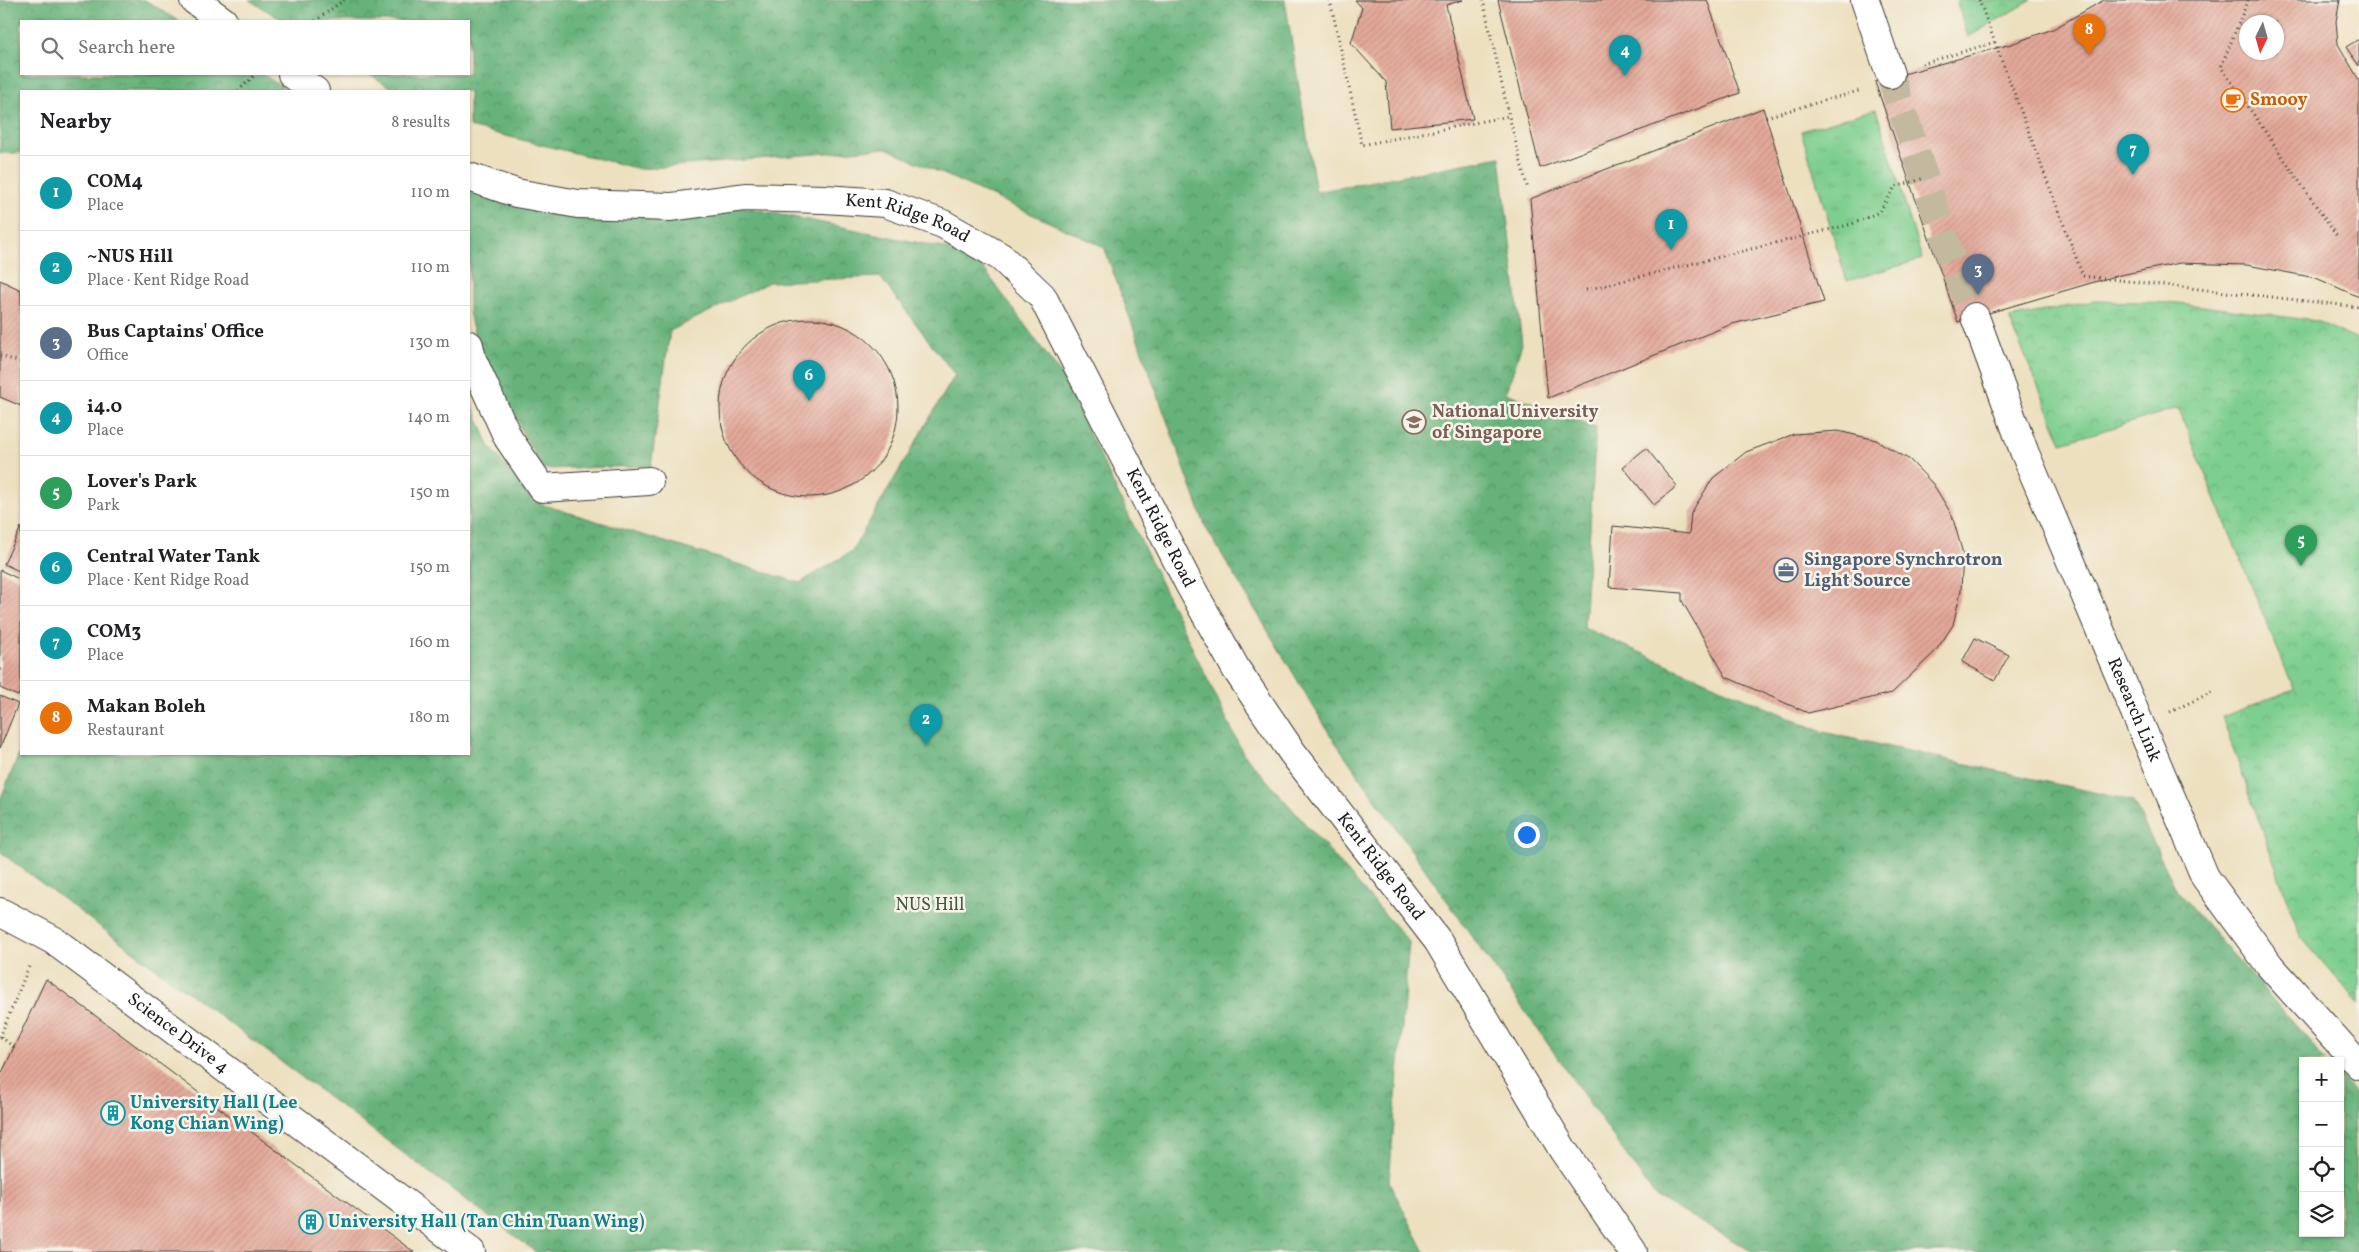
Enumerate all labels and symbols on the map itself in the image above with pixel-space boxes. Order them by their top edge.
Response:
pin: 8 [2073,14,2105,55]
north arrow [2239,15,2284,60]
pin: 4 [1609,35,1641,76]
cafe icon: Smooy [2220,87,2246,113]
place label: Smooy [2250,88,2308,113]
pin: 7 [2117,134,2149,175]
street label: Kent Ridge Road [844,188,975,249]
pin: 1 [1655,209,1687,250]
pin: 3 [1962,254,1994,295]
pin: 6 [793,360,825,401]
place label: National University of Singapore [1432,400,1599,446]
school or university icon: National University of Singapore [1401,409,1427,435]
street label: Kent Ridge Road [1120,464,1201,592]
pin: 5 [2285,525,2317,566]
place label: Singapore Synchrotron Light Source [1804,548,2003,594]
office icon: Singapore Synchrotron Light Source [1773,557,1799,583]
street label: Research Link [2101,654,2167,766]
pin: 2 [910,704,942,745]
street label: Kent Ridge Road [1331,807,1430,926]
your location [1514,822,1540,848]
park label: NUS Hill [896,893,964,918]
street label: Science Drive 4 [122,987,234,1080]
place label: University Hall (Lee Kong Chian Wing) [130,1091,298,1137]
building icon: University Hall (Lee Kong Chian Wing) [100,1100,126,1126]
building icon: University Hall (Tan Chin Tuan Wing) [298,1209,324,1235]
place label: University Hall (Tan Chin Tuan Wing) [328,1210,645,1235]

